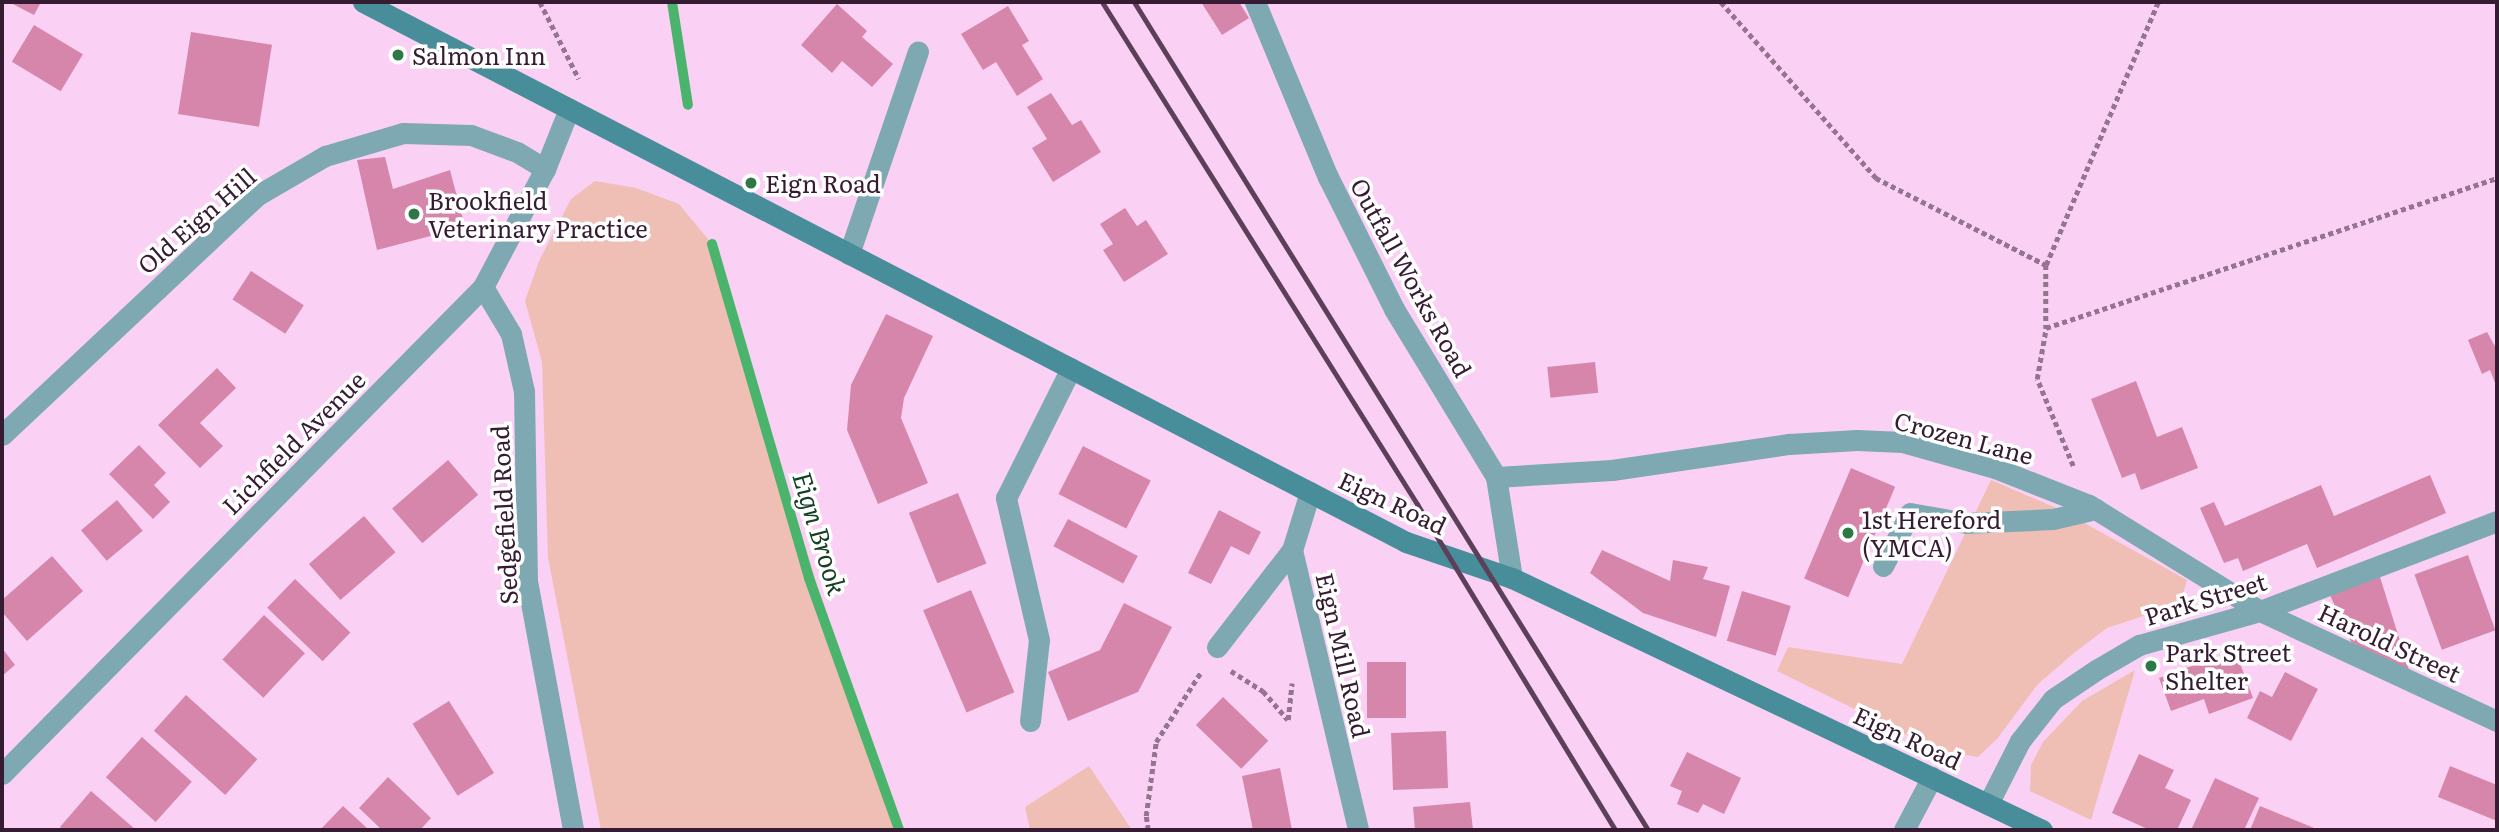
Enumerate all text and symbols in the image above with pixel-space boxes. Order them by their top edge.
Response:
place label: Salmon Inn [412,41,546,69]
marker: Salmon Inn [390,47,406,63]
street label: Old Eign Hill [131,161,261,279]
place label: Eign Road [765,169,881,197]
street label: Outfall Works Road [1345,173,1479,381]
marker: Eign Road [743,175,759,191]
place label: Brookfield Veterinary Practice [428,186,648,242]
marker: Brookfield Veterinary Practice [406,206,422,222]
street label: Lichfield Avenue [216,365,370,519]
street label: Crozen Lane [1891,405,2037,469]
street label: Sedgefield Road [484,424,522,606]
street label: Eign Road [1335,465,1451,539]
water label: Eign Brook [788,468,854,598]
place label: 1st Hereford (YMCA) [1862,505,2001,561]
marker: 1st Hereford (YMCA) [1840,525,1856,541]
street label: Park Street [2140,566,2270,630]
street label: Eign Mill Road [1311,570,1377,740]
street label: Harold Street [2314,596,2466,688]
place label: Park Street Shelter [2165,638,2291,694]
marker: Park Street Shelter [2143,658,2159,674]
street label: Eign Road [1850,700,1966,774]

